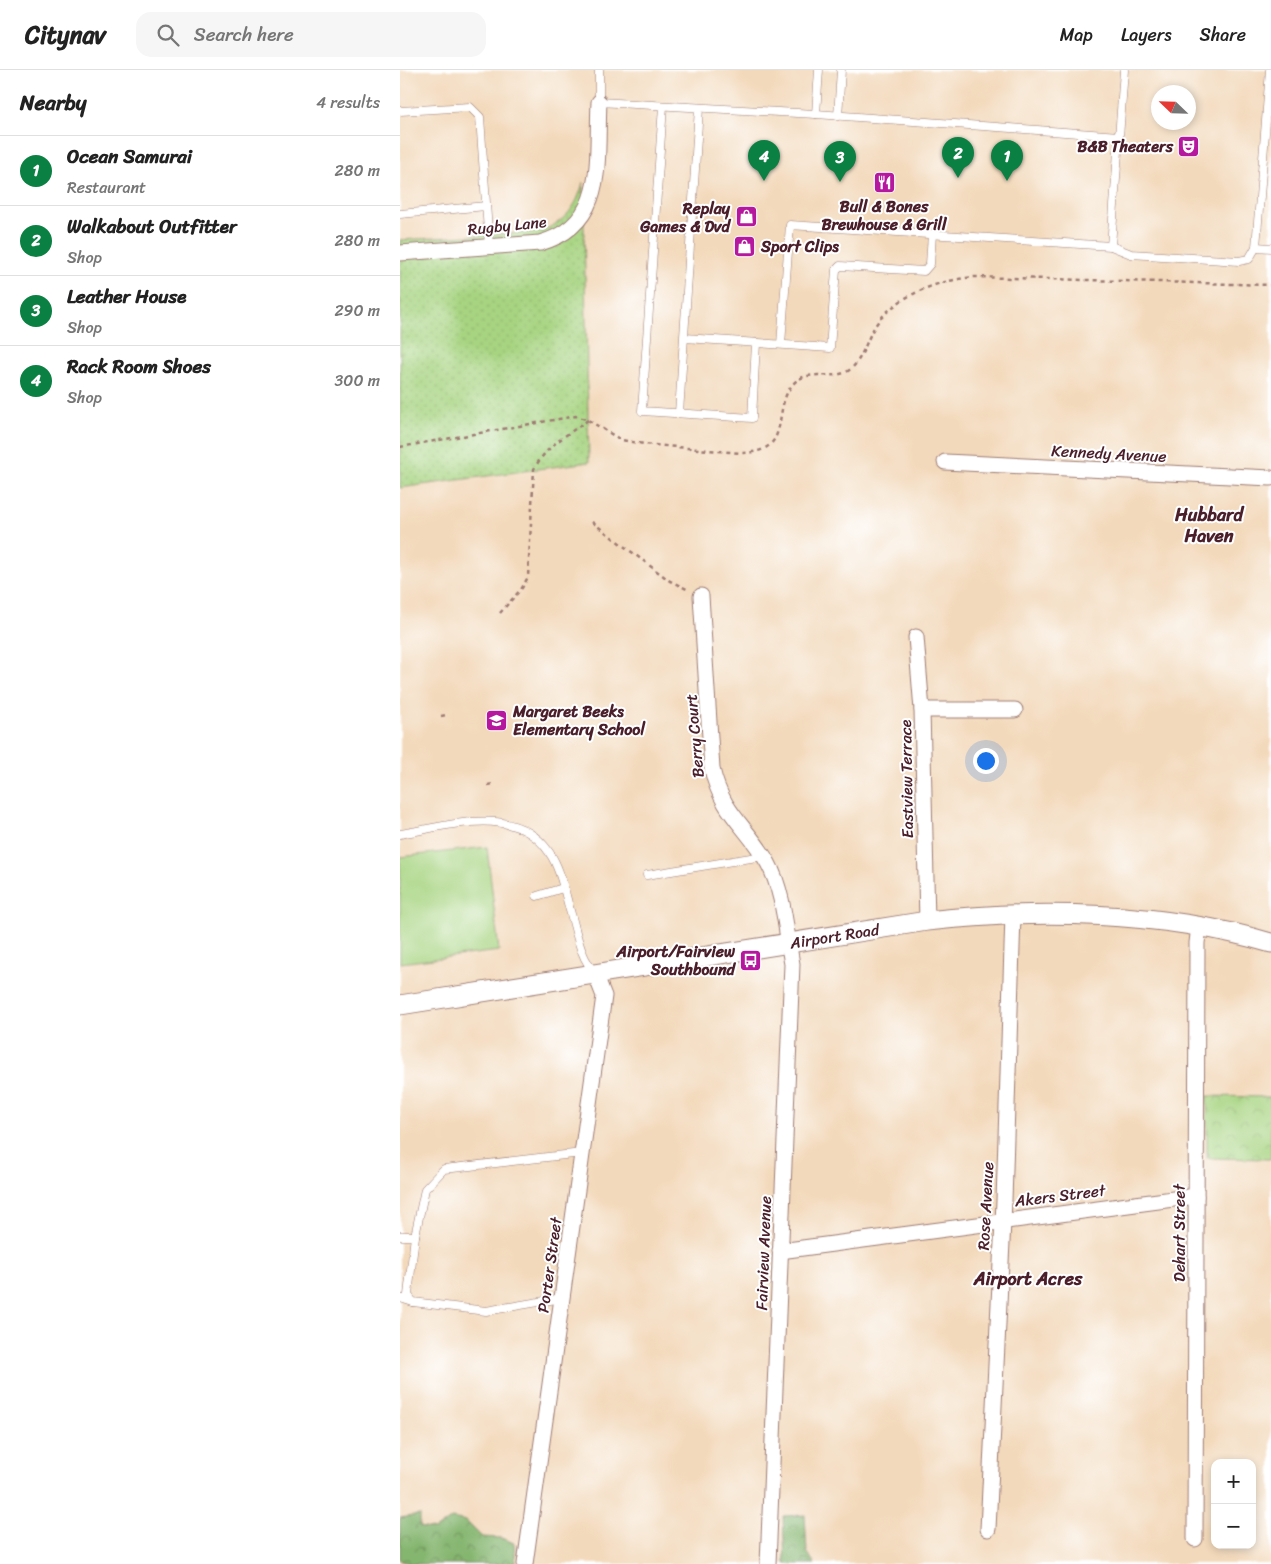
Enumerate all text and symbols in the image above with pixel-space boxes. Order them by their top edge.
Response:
search box [136,12,486,57]
text: Citynav [25,14,106,56]
text: Search here [194,18,294,51]
text: Map [1060,19,1093,51]
text: Layers [1121,19,1172,51]
text: Share [1200,19,1246,51]
icon: search [154,21,182,49]
text: Nearby [20,84,86,122]
north arrow [1151,85,1196,130]
text: 4 results [316,88,380,117]
place label: B&B Theaters [1077,132,1174,161]
theatre icon: B&B Theaters [1177,134,1201,158]
pin: 2 [942,137,974,178]
text: Ocean Samurai [67,140,192,173]
pin: 4 [748,140,780,181]
pin: 1 [991,140,1023,181]
pin: 3 [824,141,856,182]
text: 1 [33,156,39,185]
text: 280 m [335,156,380,185]
restaurant icon: Bull & Bones Brewhouse & Grill [872,170,896,194]
text: Restaurant [67,173,146,202]
place label: Bull & Bones Brewhouse & Grill [821,192,948,239]
place label: Replay Games & Dvd [639,194,732,241]
shop icon: Replay Games & Dvd [734,205,758,229]
street label: Rugby Lane [466,207,548,244]
text: Walkabout Outfitter [67,210,237,243]
text: 2 [31,226,41,255]
text: 280 m [335,226,380,255]
place label: Sport Clips [760,232,839,261]
shop icon: Sport Clips [733,234,757,258]
text: Shop [67,243,102,272]
text: Leather House [67,280,186,313]
text: 3 [32,296,40,325]
text: 290 m [334,296,380,325]
text: Shop [67,313,102,342]
text: Rack Room Shoes [67,350,211,383]
text: 4 [31,366,41,395]
text: 300 m [335,366,380,395]
text: Shop [67,383,102,412]
street label: Kennedy Avenue [1051,436,1167,471]
district label: Hubbard Haven [1174,499,1244,552]
street label: Berry Court [676,693,713,779]
place label: Margaret Beeks Elementary School [512,697,646,744]
school or university icon: Margaret Beeks Elementary School [485,708,509,732]
street label: Eastview Terrace [891,719,922,839]
your location [973,748,999,774]
street label: Airport Road [787,915,883,958]
place label: Airport/Fairview Southbound [616,937,737,984]
bus stop icon: Airport/Fairview Southbound [739,948,763,972]
street label: Rose Avenue [969,1161,1002,1251]
street label: Akers Street [1012,1175,1108,1216]
street label: Dehart Street [1165,1184,1194,1282]
street label: Fairview Avenue [747,1195,780,1311]
street label: Porter Street [528,1215,571,1315]
district label: Airport Acres [973,1263,1083,1295]
map controls [1211,1459,1256,1549]
button: + [1211,1459,1256,1504]
button: − [1211,1504,1256,1549]

